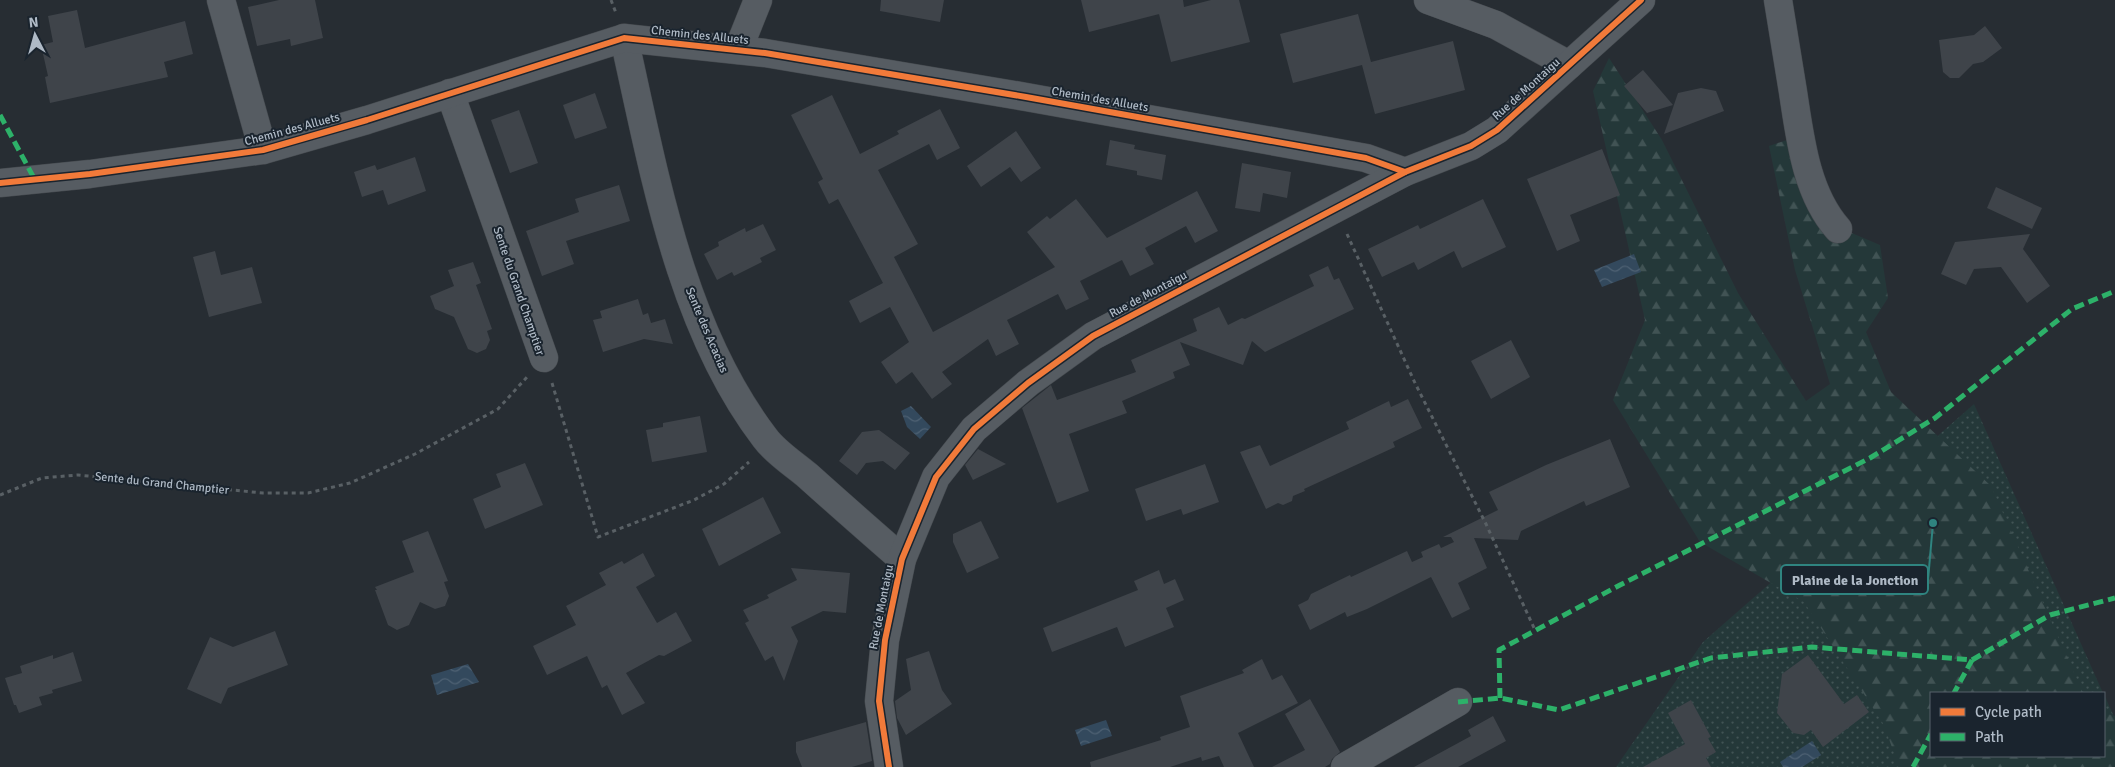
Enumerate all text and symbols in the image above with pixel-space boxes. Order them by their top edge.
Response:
north arrow [10,10,60,60]
text: N [28,14,39,32]
street label: Chemin des Alluets [650,23,749,48]
street label: Rue de Montaigu [1489,55,1563,124]
street label: Chemin des Alluets [1050,84,1149,115]
street label: Chemin des Alluets [243,110,341,149]
street label: Sente du Grand Champtier [489,225,548,358]
street label: Rue de Montaigu [1107,268,1190,321]
street label: Sente des Acacias [682,285,731,375]
street label: Sente du Grand Champtier [94,469,230,498]
street label: Rue de Montaigu [866,563,897,651]
callout: Plaine de la Jonction [1781,565,1928,594]
text: Plaine de la Jonction [1792,572,1919,589]
legend [1930,692,2105,757]
text: Cycle path [1975,703,2042,721]
text: Path [1975,728,2004,746]

